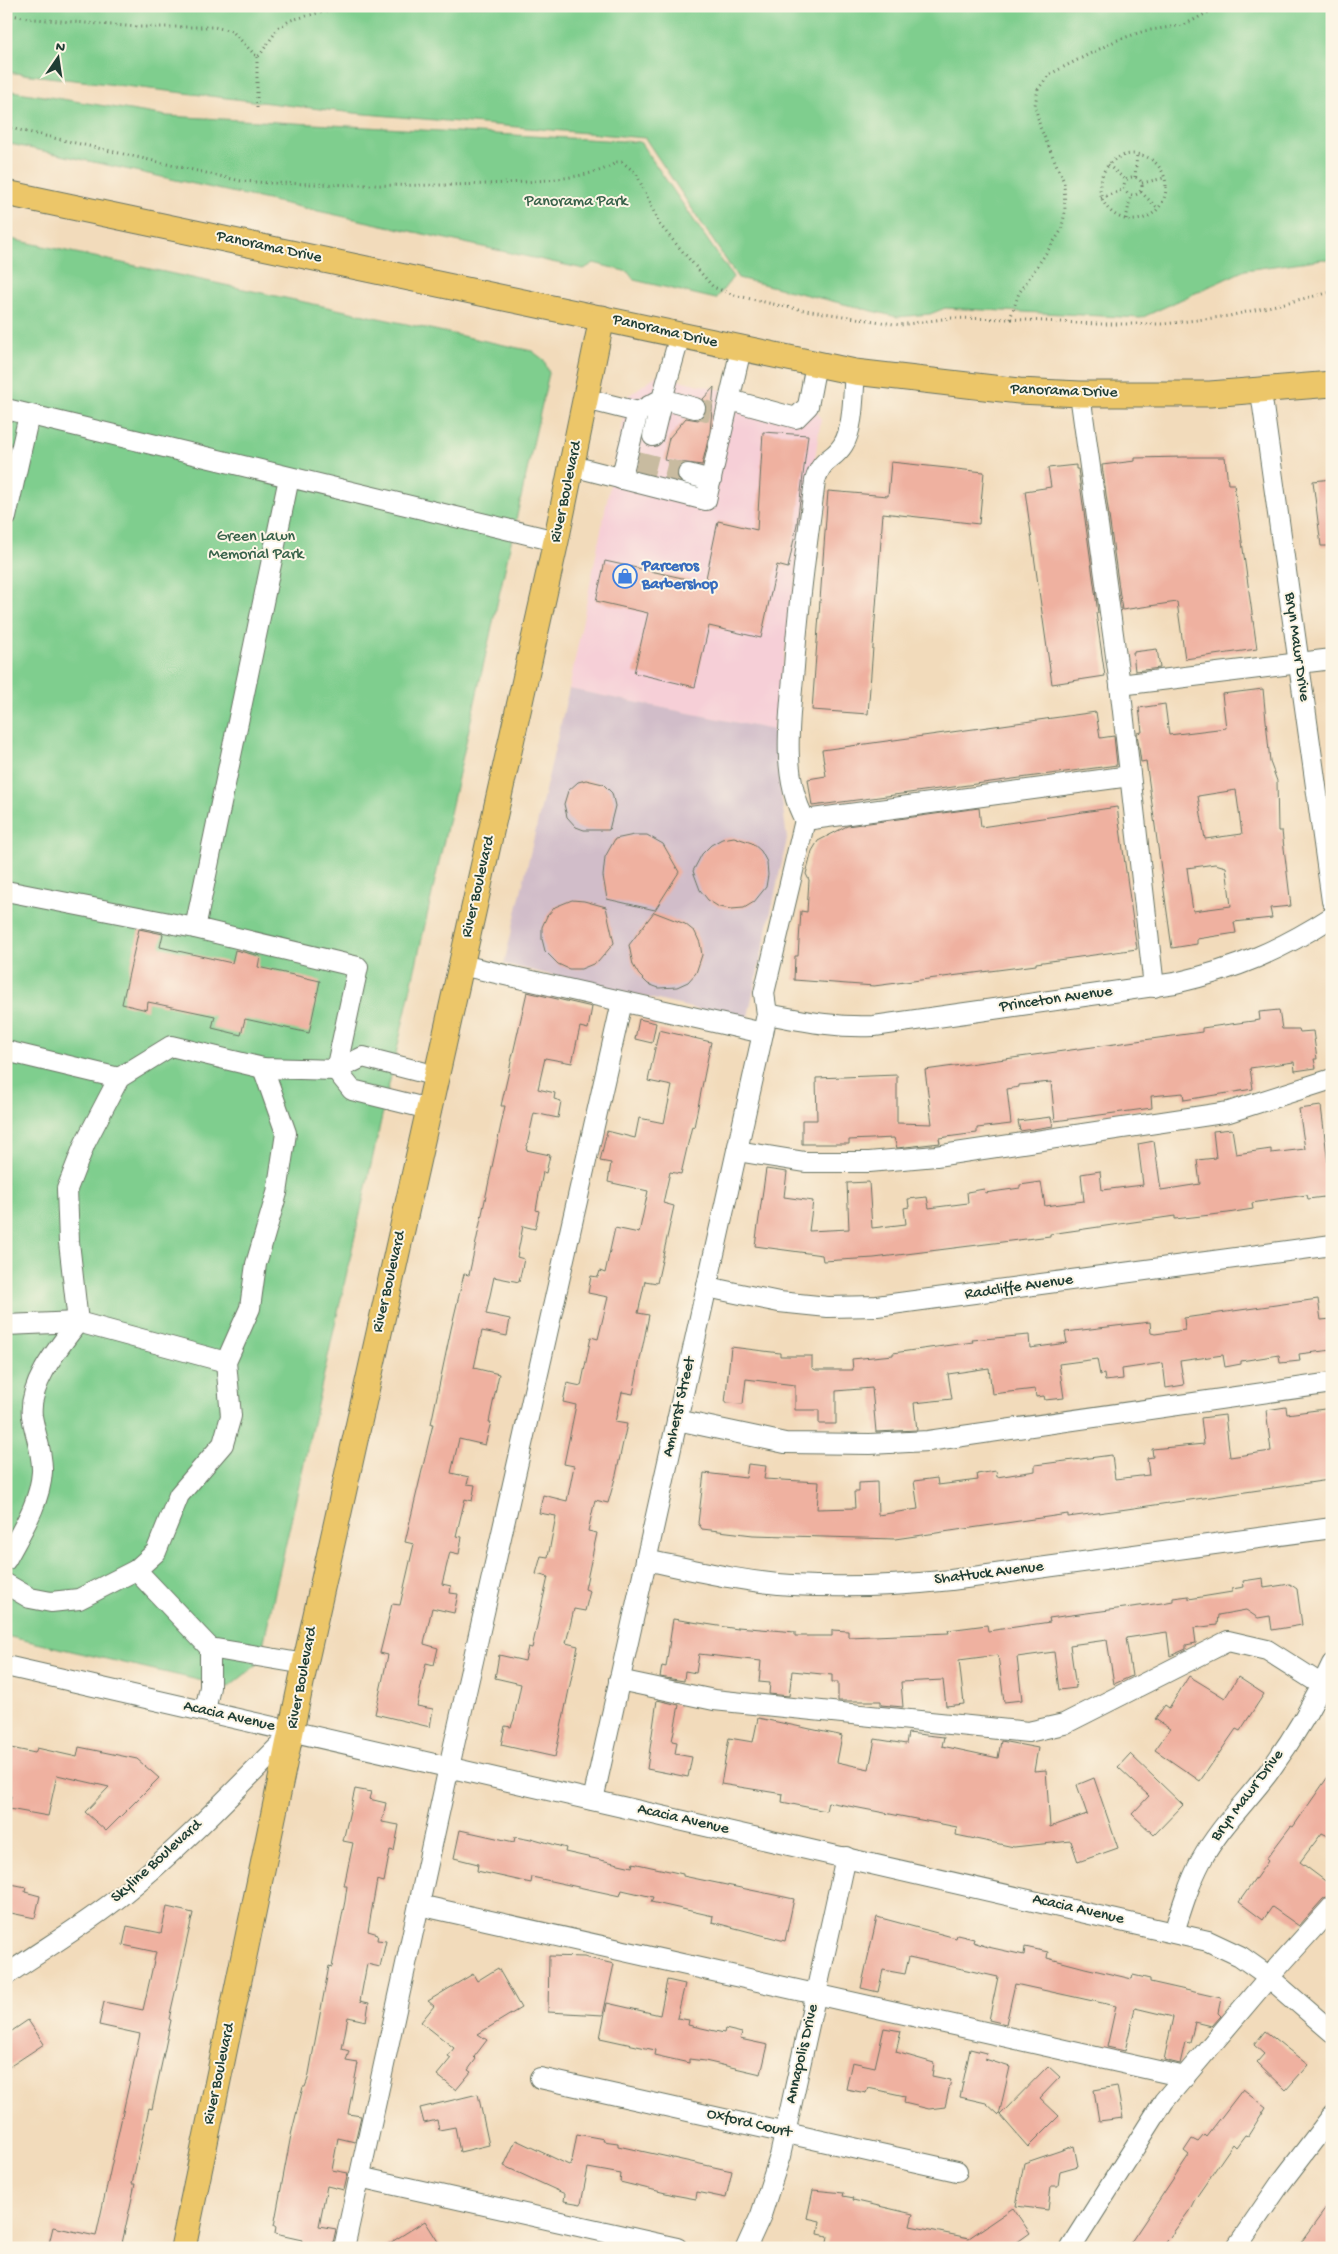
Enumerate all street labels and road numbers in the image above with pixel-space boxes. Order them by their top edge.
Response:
street label: Panorama Drive [214,227,324,269]
street label: Panorama Drive [610,310,720,353]
street label: Panorama Drive [1009,381,1119,403]
street label: River Boulevard [547,438,587,545]
street label: Bryn Mawr Drive [1279,590,1313,703]
street label: River Boulevard [458,833,500,939]
street label: Princeton Avenue [997,983,1114,1017]
street label: River Boulevard [369,1228,411,1334]
street label: Radcliffe Avenue [964,1271,1075,1305]
street label: Amherst Street [659,1354,701,1459]
street label: Shattuck Avenue [933,1558,1045,1590]
street label: River Boulevard [284,1624,322,1731]
street label: Acacia Avenue [181,1697,277,1737]
street label: Bryn Mawr Drive [1207,1746,1289,1846]
street label: Acacia Avenue [635,1800,731,1840]
street label: Skyline Boulevard [108,1815,208,1908]
street label: Acacia Avenue [1030,1890,1126,1930]
street label: Annapolis Drive [782,2002,824,2105]
street label: River Boulevard [200,2020,240,2127]
street label: Oxford Court [705,2105,795,2143]

